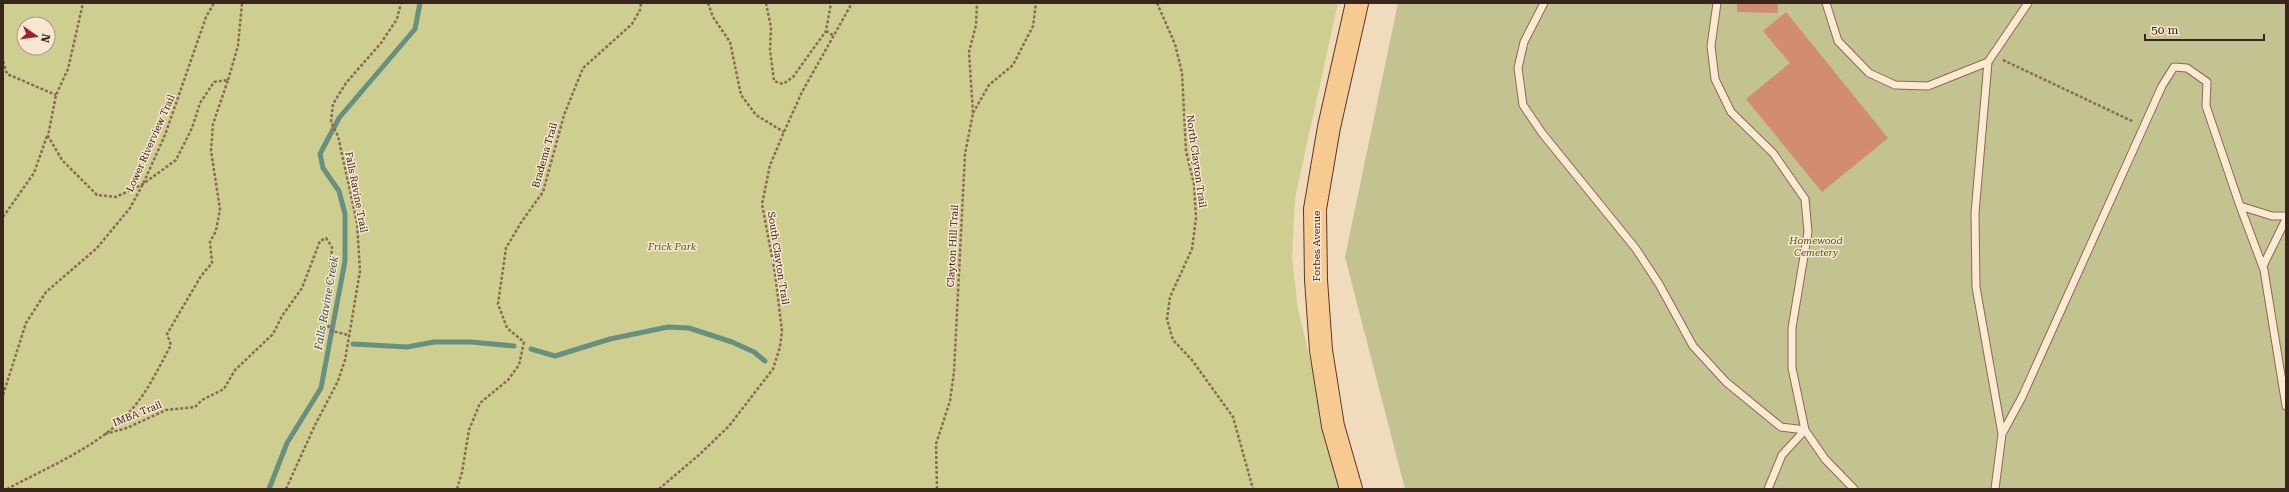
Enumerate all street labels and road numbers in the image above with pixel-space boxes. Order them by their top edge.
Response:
street label: Lower Riverview Trail [124,93,177,194]
street label: North Clayton Trail [1185,114,1208,208]
street label: Bradema Trail [530,121,559,189]
street label: Falls Ravine Trail [343,151,370,233]
street label: Clayton Hill Trail [945,204,960,288]
street label: Forbes Avenue [1311,210,1322,281]
street label: South Clayton Trail [766,211,791,305]
street label: IMBA Trail [111,399,163,428]

